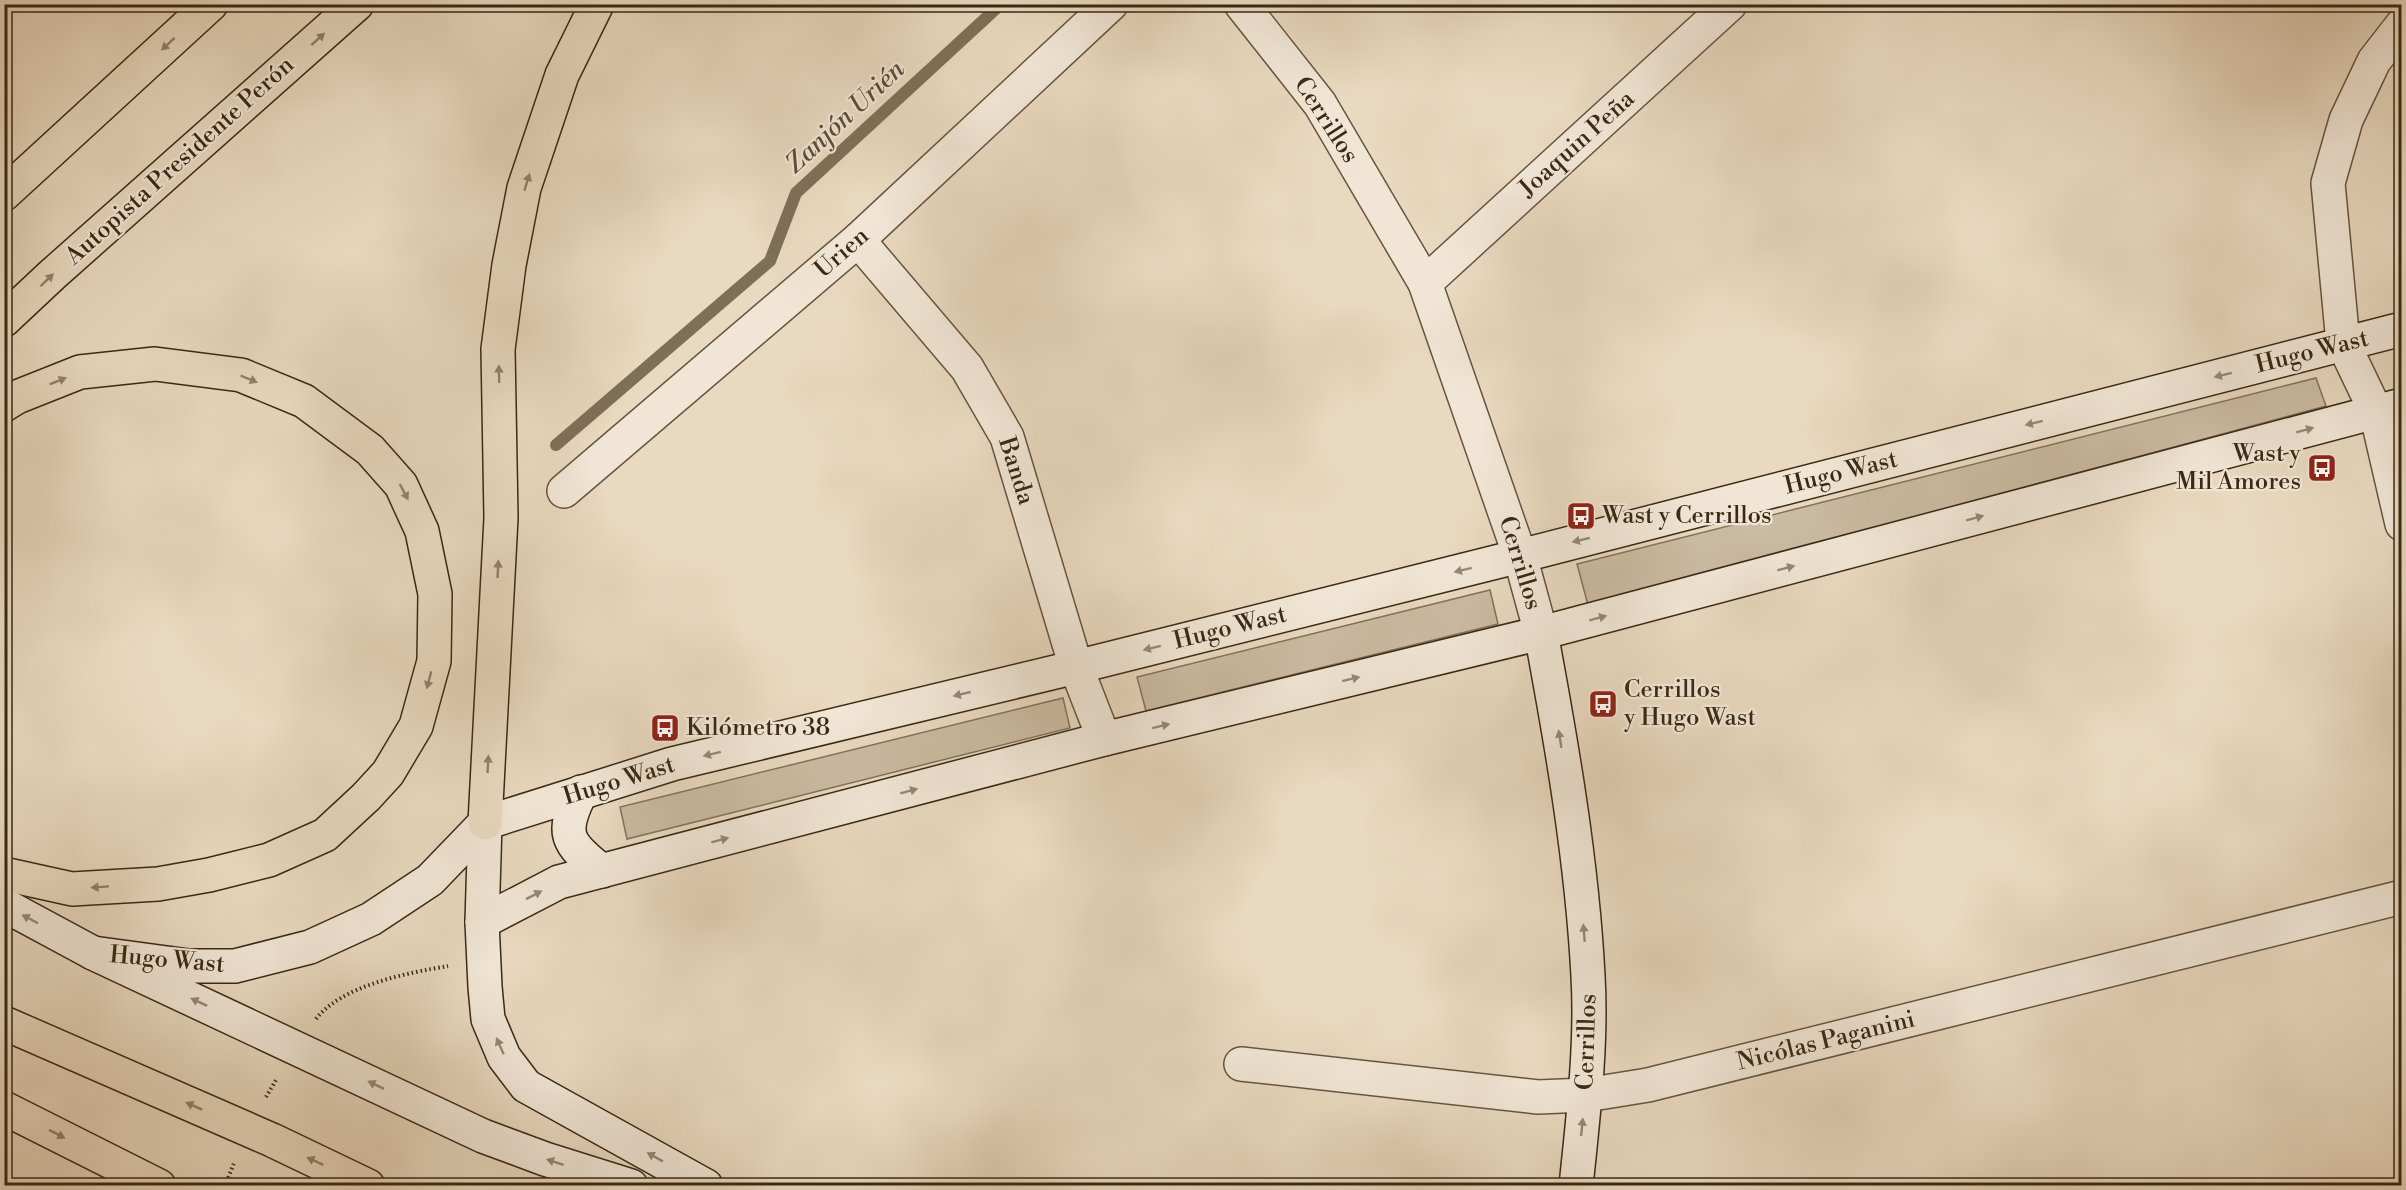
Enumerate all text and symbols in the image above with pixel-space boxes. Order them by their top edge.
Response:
one-way arrow [310,33,325,46]
one-way arrow [160,37,175,51]
street label: Autopista Presidente Perón [59,50,301,272]
water label: Zanjón Urién [779,53,912,180]
street label: Cerrillos [1287,71,1365,169]
street label: Joaquin Peña [1512,84,1642,204]
one-way arrow [523,173,532,191]
street label: Urien [809,221,875,285]
one-way arrow [39,273,54,287]
street label: Hugo Wast [2252,323,2372,381]
one-way arrow [494,365,504,384]
one-way arrow [2214,370,2232,380]
one-way arrow [241,374,259,384]
one-way arrow [49,376,67,385]
one-way arrow [2025,419,2043,429]
one-way arrow [2296,425,2314,434]
street label: Banda [991,433,1041,509]
place label: Wast y Mil Amores [2176,439,2301,497]
street label: Hugo Wast [1781,444,1901,502]
bus stop icon: Wast y Mil Amores [2306,452,2338,484]
one-way arrow [399,483,408,500]
bus stop icon: Wast y Cerrillos [1565,500,1597,532]
place label: Wast y Cerrillos [1601,501,1772,531]
one-way arrow [1965,512,1984,522]
street label: Cerrillos [1492,513,1548,613]
one-way arrow [1572,536,1590,546]
one-way arrow [493,560,502,579]
one-way arrow [1777,562,1795,572]
one-way arrow [1454,566,1472,575]
street label: Hugo Wast [1170,599,1290,657]
one-way arrow [1588,612,1607,622]
one-way arrow [1143,643,1161,653]
one-way arrow [423,671,433,690]
one-way arrow [1341,674,1360,684]
place label: Cerrillos y Hugo Wast [1623,675,1756,733]
bus stop icon: Cerrillos y Hugo Wast [1587,688,1619,720]
one-way arrow [953,689,972,699]
bus stop icon: Kilómetro 38 [649,712,681,744]
place label: Kilómetro 38 [686,713,830,743]
one-way arrow [1152,720,1170,730]
one-way arrow [1555,730,1564,749]
street label: Hugo Wast [559,750,679,812]
one-way arrow [702,750,721,760]
one-way arrow [484,755,493,774]
one-way arrow [900,785,918,795]
one-way arrow [711,835,729,845]
one-way arrow [90,882,109,892]
one-way arrow [525,891,543,901]
one-way arrow [21,914,38,924]
one-way arrow [1579,923,1589,942]
street label: Hugo Wast [108,940,226,980]
street label: Cerrillos [1570,993,1604,1091]
one-way arrow [191,998,208,1007]
street label: Nicólas Paganini [1734,1004,1918,1078]
one-way arrow [495,1037,505,1055]
one-way arrow [367,1081,385,1091]
one-way arrow [186,1102,203,1111]
one-way arrow [1577,1118,1587,1137]
one-way arrow [48,1130,65,1139]
one-way arrow [646,1152,663,1162]
one-way arrow [306,1156,323,1165]
one-way arrow [546,1157,564,1166]

